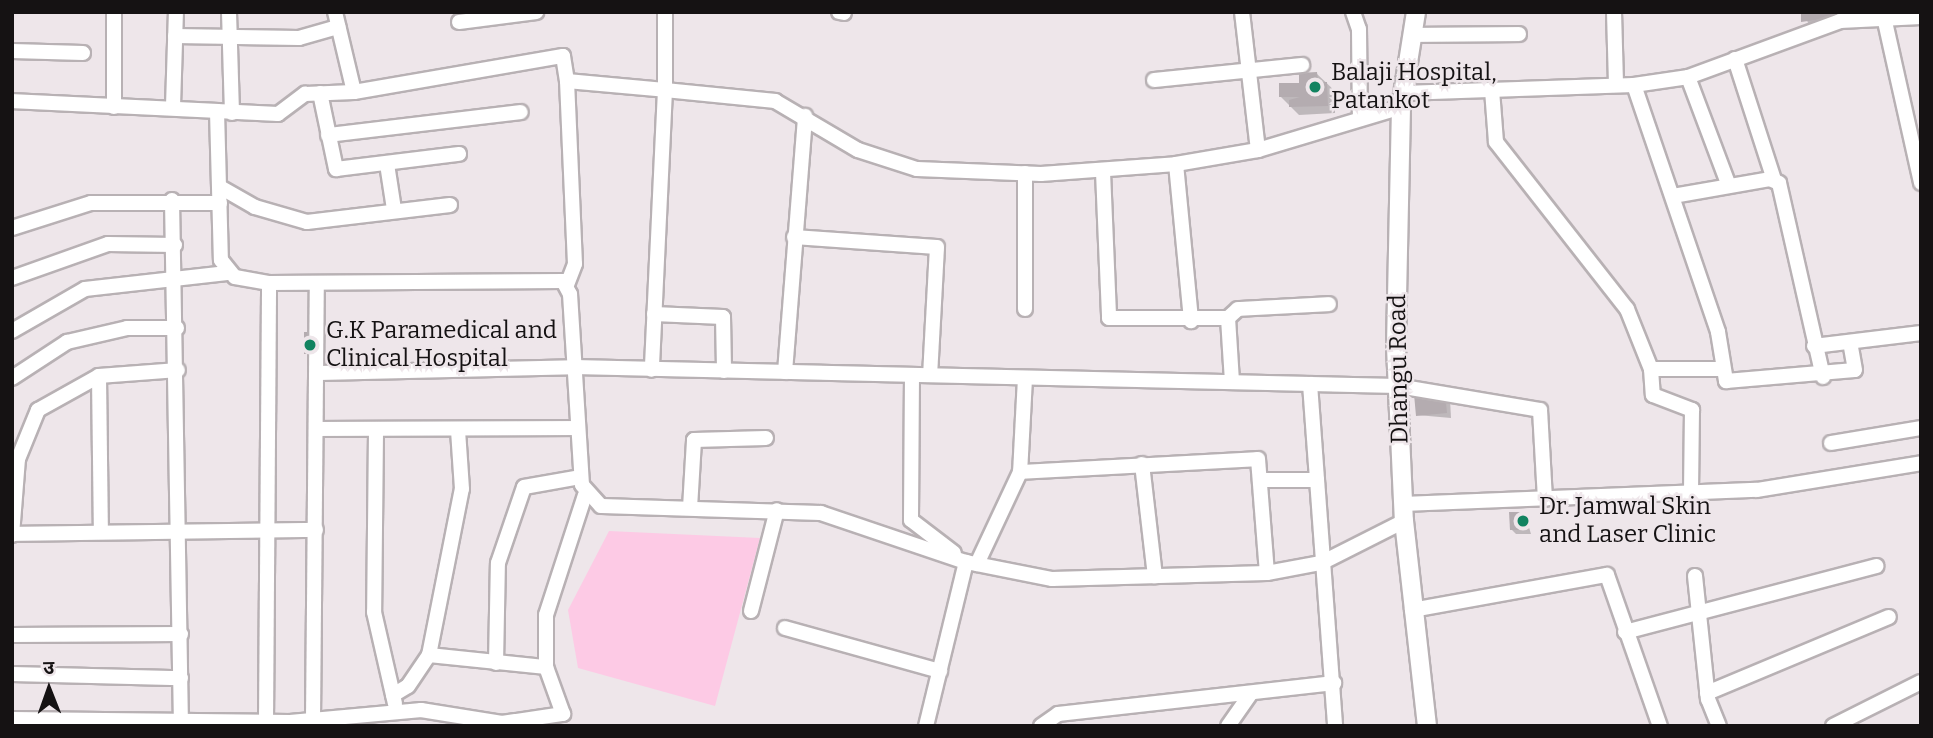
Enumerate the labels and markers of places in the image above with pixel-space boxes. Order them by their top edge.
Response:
place label: Balaji Hospital, Patankot [1331,59,1497,115]
marker: Balaji Hospital, Patankot [1305,77,1325,97]
place label: G.K Paramedical and Clinical Hospital [326,317,557,373]
marker: G.K Paramedical and Clinical Hospital [300,335,320,355]
place label: Dr. Jamwal Skin and Laser Clinic [1539,493,1716,549]
marker: Dr. Jamwal Skin and Laser Clinic [1513,511,1533,531]

